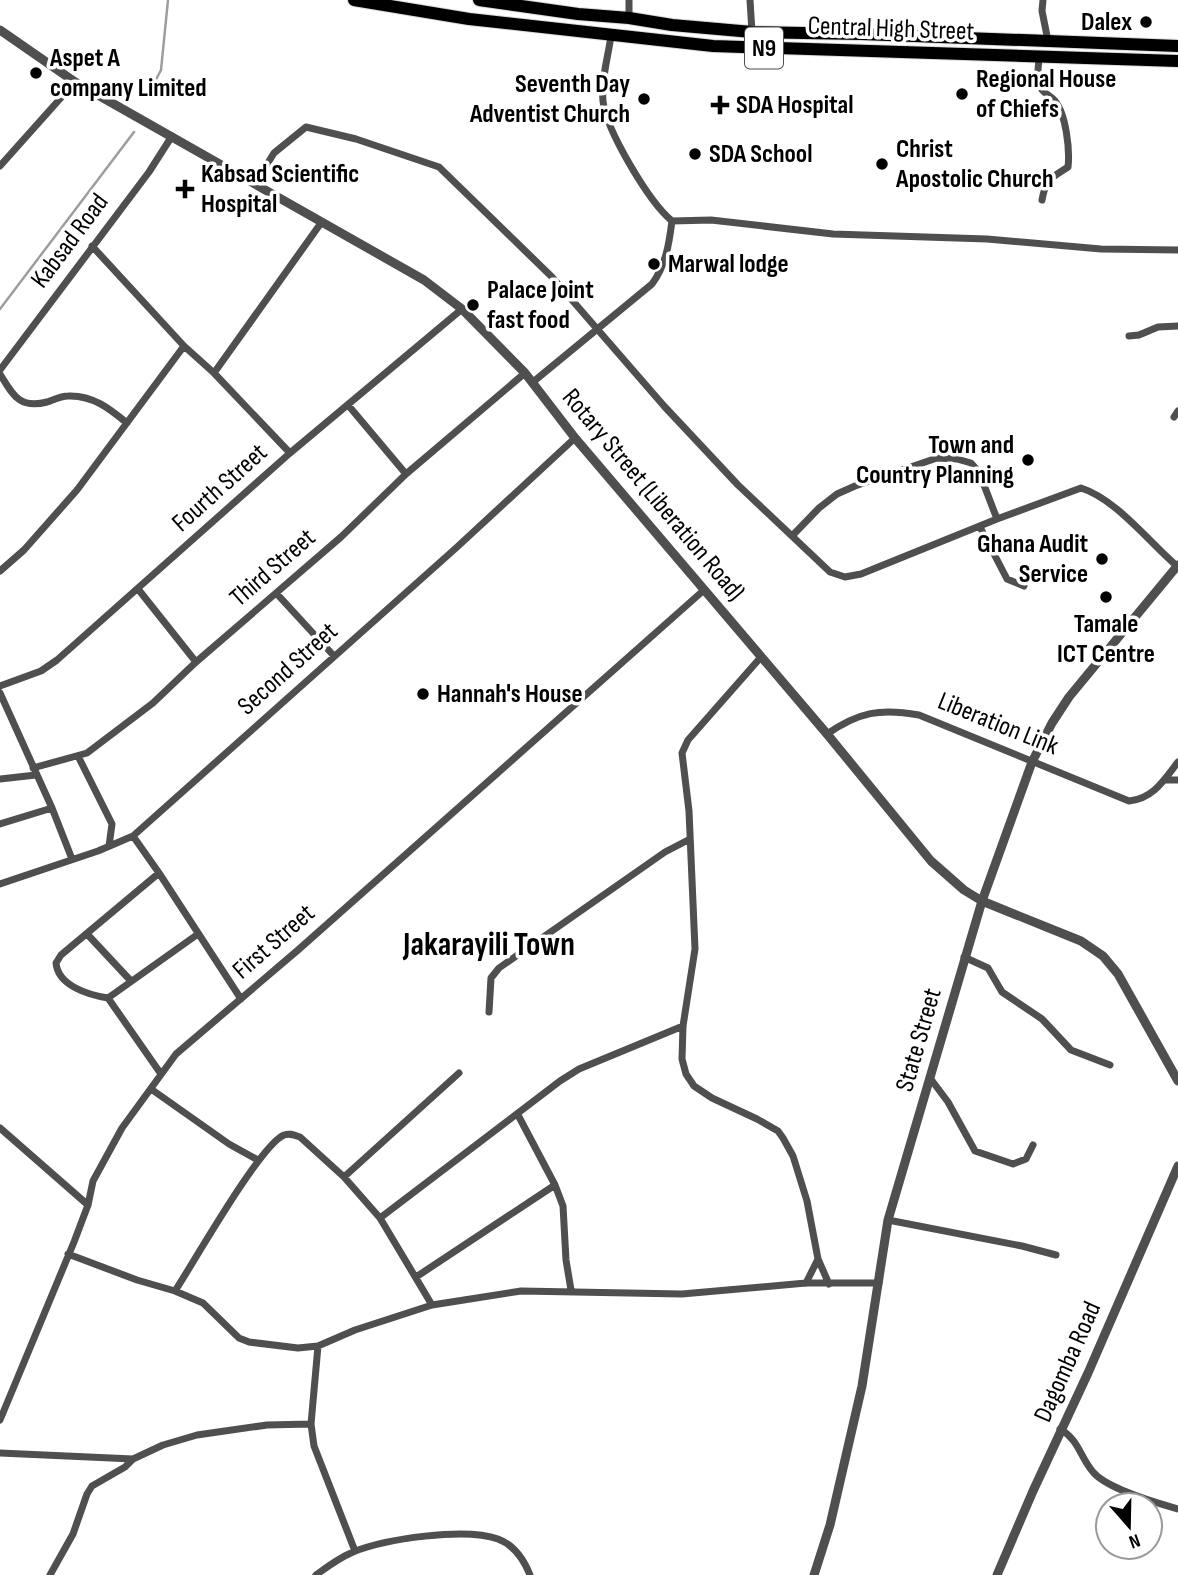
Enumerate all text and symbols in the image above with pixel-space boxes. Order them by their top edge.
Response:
place label: Dalex [1081,7,1132,38]
street label: Central High Street [807,11,975,47]
marker: Dalex [1138,14,1154,30]
road number: N9 [745,28,783,68]
place label: Aspet A company Limited [49,43,207,104]
place label: Regional House of Chiefs [976,64,1116,125]
marker: Aspet A company Limited [28,65,44,81]
place label: Seventh Day Adventist Church [469,69,630,130]
marker: Regional House of Chiefs [954,86,970,102]
place label: SDA Hospital [736,90,853,121]
marker: Seventh Day Adventist Church [636,91,652,107]
marker: SDA Hospital [710,95,730,115]
place label: Christ Apostolic Church [895,134,1054,195]
place label: SDA School [709,139,812,170]
marker: SDA School [687,146,703,162]
marker: Christ Apostolic Church [874,156,890,172]
place label: Kabsad Scientific Hospital [201,159,359,220]
marker: Kabsad Scientific Hospital [175,179,195,199]
street label: Kabsad Road [25,188,115,294]
place label: Marwal lodge [668,249,789,280]
marker: Marwal lodge [646,256,662,272]
place label: Palace Joint fast food [487,275,594,336]
marker: Palace Joint fast food [465,297,481,313]
street label: Rotary Street (Liberation Road) [555,383,751,607]
place label: Town and Country Planning [856,430,1014,491]
street label: Fourth Street [166,437,274,539]
marker: Town and Country Planning [1020,452,1036,468]
street label: Third Street [224,522,322,614]
place label: Ghana Audit Service [977,529,1088,590]
marker: Ghana Audit Service [1094,551,1110,567]
marker: Tamale ICT Centre [1098,589,1114,605]
place label: Tamale ICT Centre [1057,609,1155,670]
street label: Second Street [232,616,344,722]
place label: Hannah's House [437,679,583,710]
marker: Hannah's House [415,686,431,702]
street label: Liberation Link [933,686,1063,762]
street label: First Street [227,898,321,986]
district label: Jakarayili Town [402,925,575,965]
street label: State Street [889,985,949,1095]
street label: Dagomba Road [1028,1297,1108,1427]
north arrow [1094,1491,1164,1561]
text: N [1126,1528,1143,1553]

